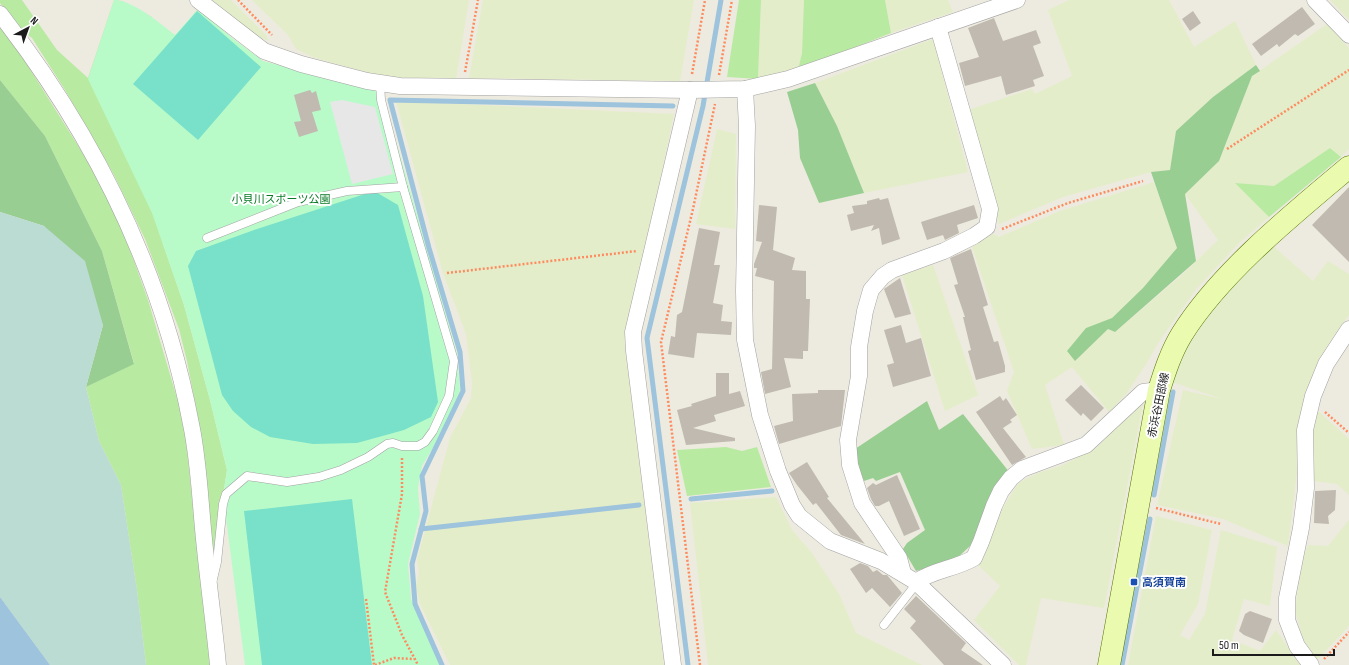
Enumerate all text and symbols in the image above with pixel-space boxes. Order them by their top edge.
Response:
north arrow [8,8,48,48]
text: N [28,14,41,28]
park label: 小貝川スポーツ公園 [232,193,330,206]
street label: 赤浜谷田部線 [1145,371,1172,439]
place label: 高須賀南 [1142,576,1186,589]
marker: 高須賀南 [1129,577,1139,587]
scale bar [1213,631,1334,657]
text: 50 m [1219,638,1239,653]

